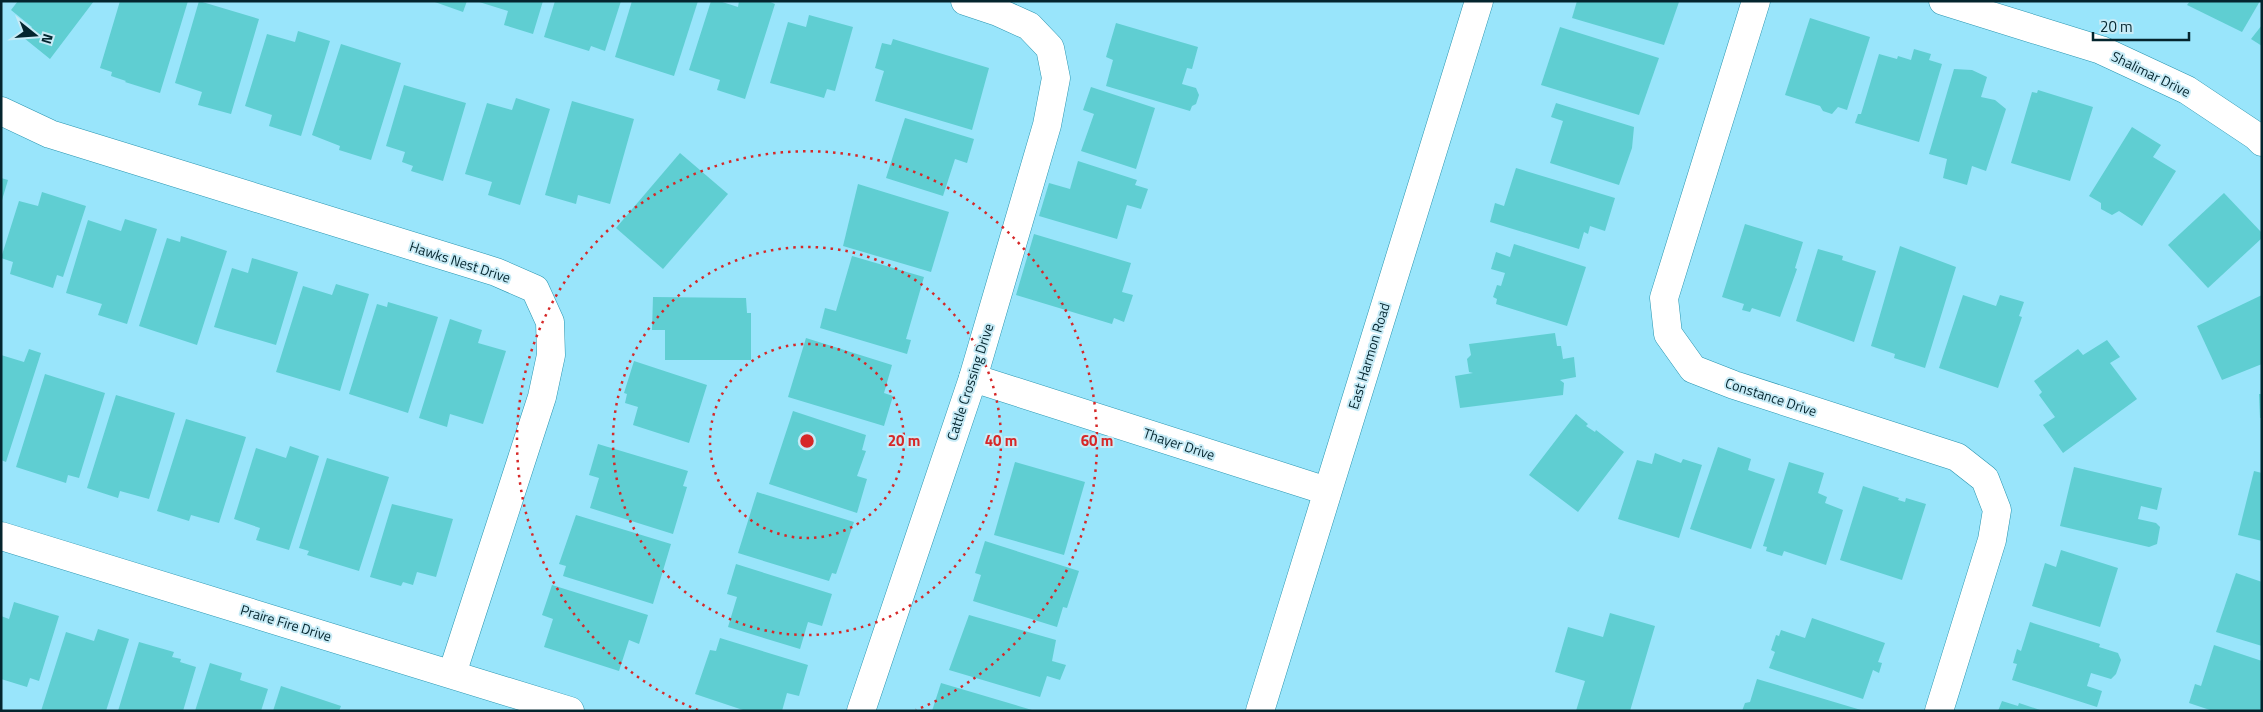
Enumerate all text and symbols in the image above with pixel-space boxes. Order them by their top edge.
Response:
north arrow [10,10,60,60]
scale bar [2093,10,2189,42]
text: 20 m [2100,15,2133,38]
text: N [36,31,59,47]
street label: Shalimar Drive [2108,45,2194,102]
street label: Hawks Nest Drive [407,235,513,288]
street label: East Harmon Road [1342,300,1395,412]
street label: Cattle Crossing Drive [941,321,998,443]
street label: Constance Drive [1723,372,1820,421]
street label: Thayer Drive [1141,422,1218,465]
text: 20 m [888,429,920,452]
text: 40 m [985,429,1017,452]
text: 60 m [1081,429,1113,452]
centre of rings [798,432,816,450]
street label: Praire Fire Drive [238,599,334,646]

